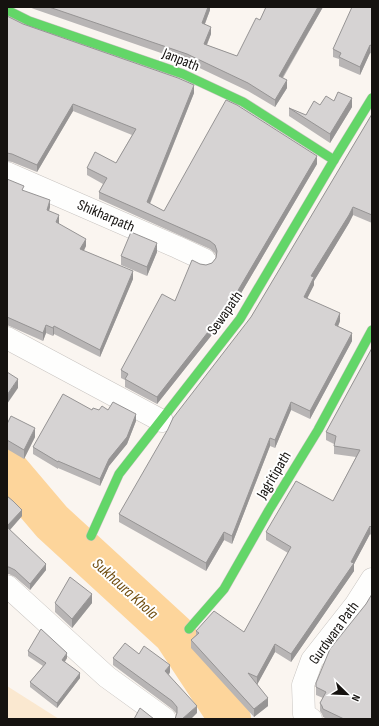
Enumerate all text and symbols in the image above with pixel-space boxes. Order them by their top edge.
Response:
street label: Janpath [159,44,202,76]
street label: Shikharpath [74,195,138,237]
street label: Sewapath [203,287,247,339]
street label: Jagritipath [252,448,296,503]
water label: Sukhaura Khola [88,555,162,624]
street label: Gurdwara Path [305,598,363,668]
north arrow [327,674,367,714]
text: N [349,692,363,703]

